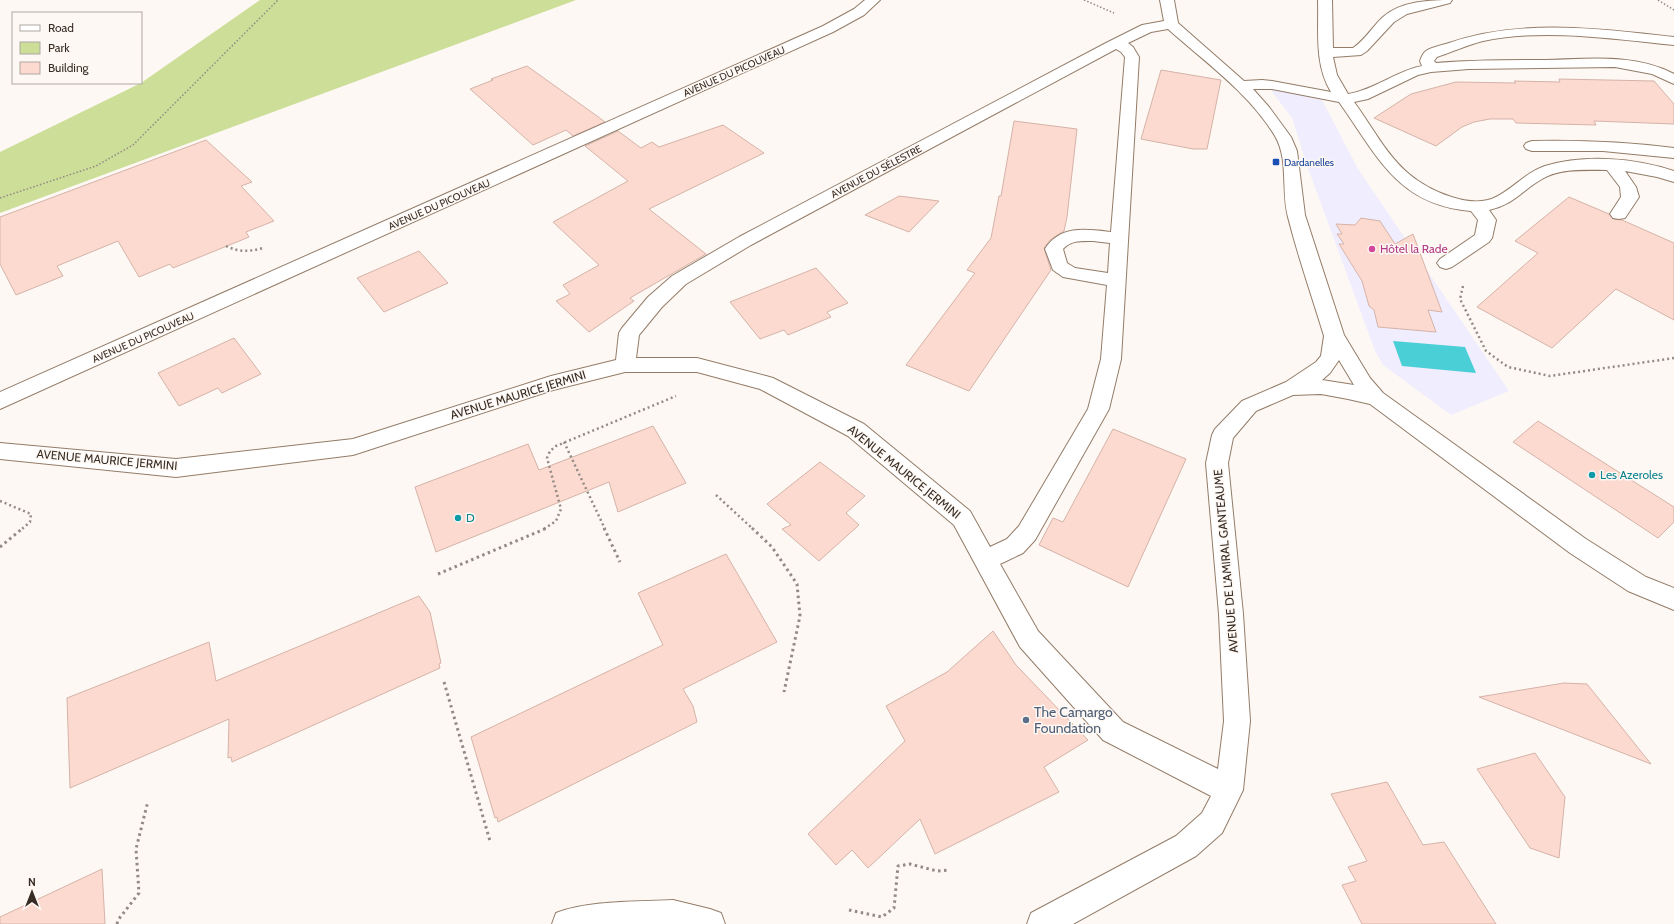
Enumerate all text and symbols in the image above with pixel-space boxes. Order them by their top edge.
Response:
legend [12,12,142,84]
text: Road [48,20,74,35]
text: Park [48,40,70,55]
street label: AVENUE DU PICOUVEAU [681,43,787,100]
text: Building [48,60,90,75]
street label: AVENUE DU SÉLESTRE [829,142,924,201]
place label: Dardanelles [1284,156,1334,169]
marker: Dardanelles [1271,157,1281,167]
street label: AVENUE DU PICOUVEAU [386,176,492,233]
place label: Hôtel la Rade [1380,241,1448,256]
marker: Hôtel la Rade [1367,244,1377,254]
street label: AVENUE DU PICOUVEAU [90,309,196,366]
street label: AVENUE MAURICE JERMINI [448,367,588,422]
street label: AVENUE MAURICE JERMINI [845,421,964,522]
street label: AVENUE MAURICE JERMINI [36,446,178,473]
place label: Les Azeroles [1600,467,1663,482]
street label: AVENUE DE L'AMIRAL GANTEAUME [1210,468,1241,654]
marker: Les Azeroles [1587,470,1597,480]
place label: D [466,510,475,525]
marker: D [453,513,463,523]
place label: The Camargo Foundation [1034,703,1113,737]
marker: The Camargo Foundation [1021,715,1031,725]
north arrow [12,872,52,912]
text: N [28,875,36,889]

